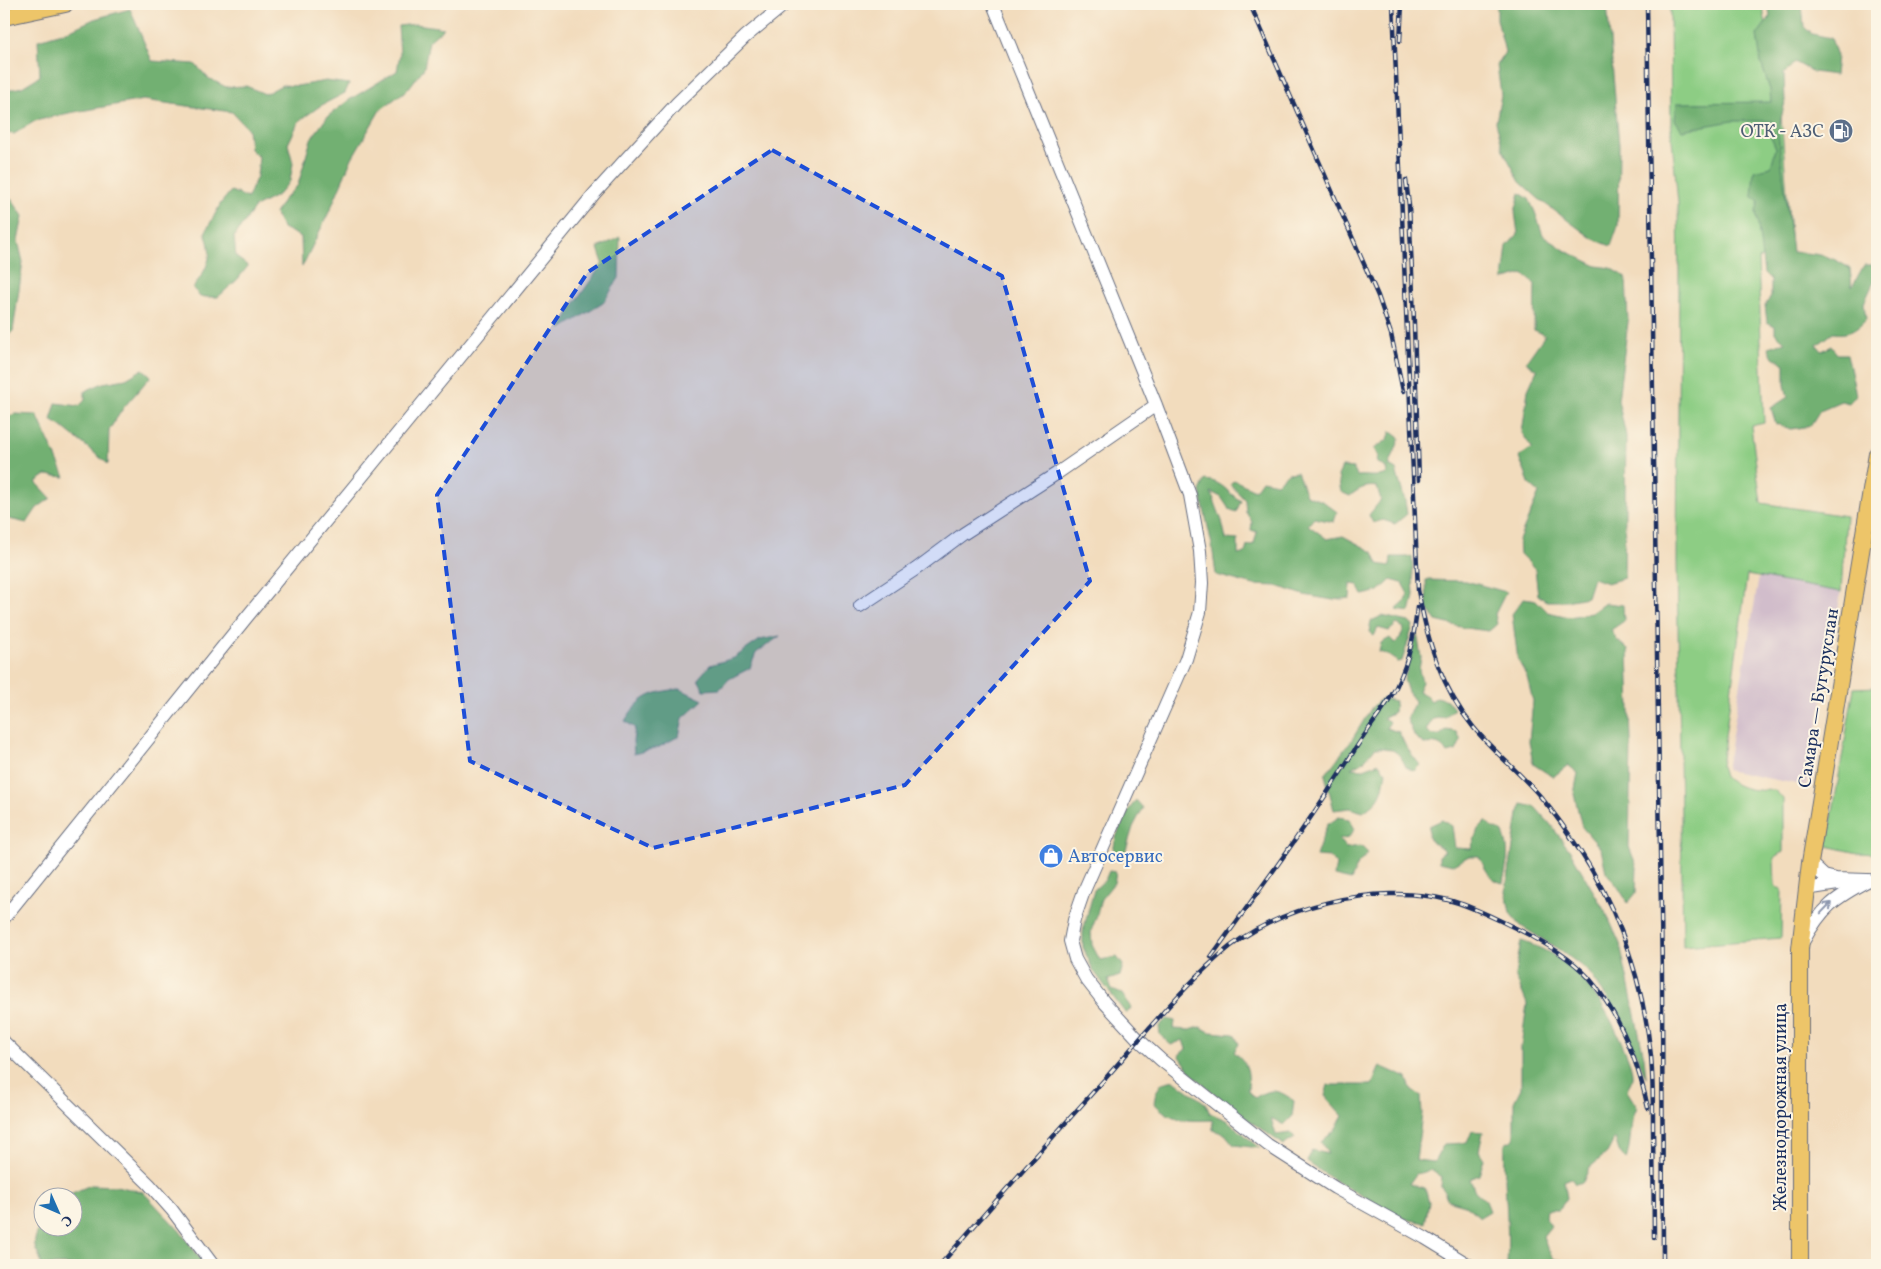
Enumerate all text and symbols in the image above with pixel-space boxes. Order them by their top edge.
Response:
fuel station icon: ОТК - АЗС [1828,118,1854,144]
place label: ОТК - АЗС [1740,120,1824,145]
street label: Самара — Бугуруслан [1793,607,1846,790]
shop icon: Автосервис [1038,843,1064,869]
place label: Автосервис [1068,845,1163,870]
one-way arrow [1820,902,1832,914]
street label: Железнодорожная улица [1769,1003,1794,1211]
north arrow [32,1186,82,1236]
text: С [56,1210,76,1230]

